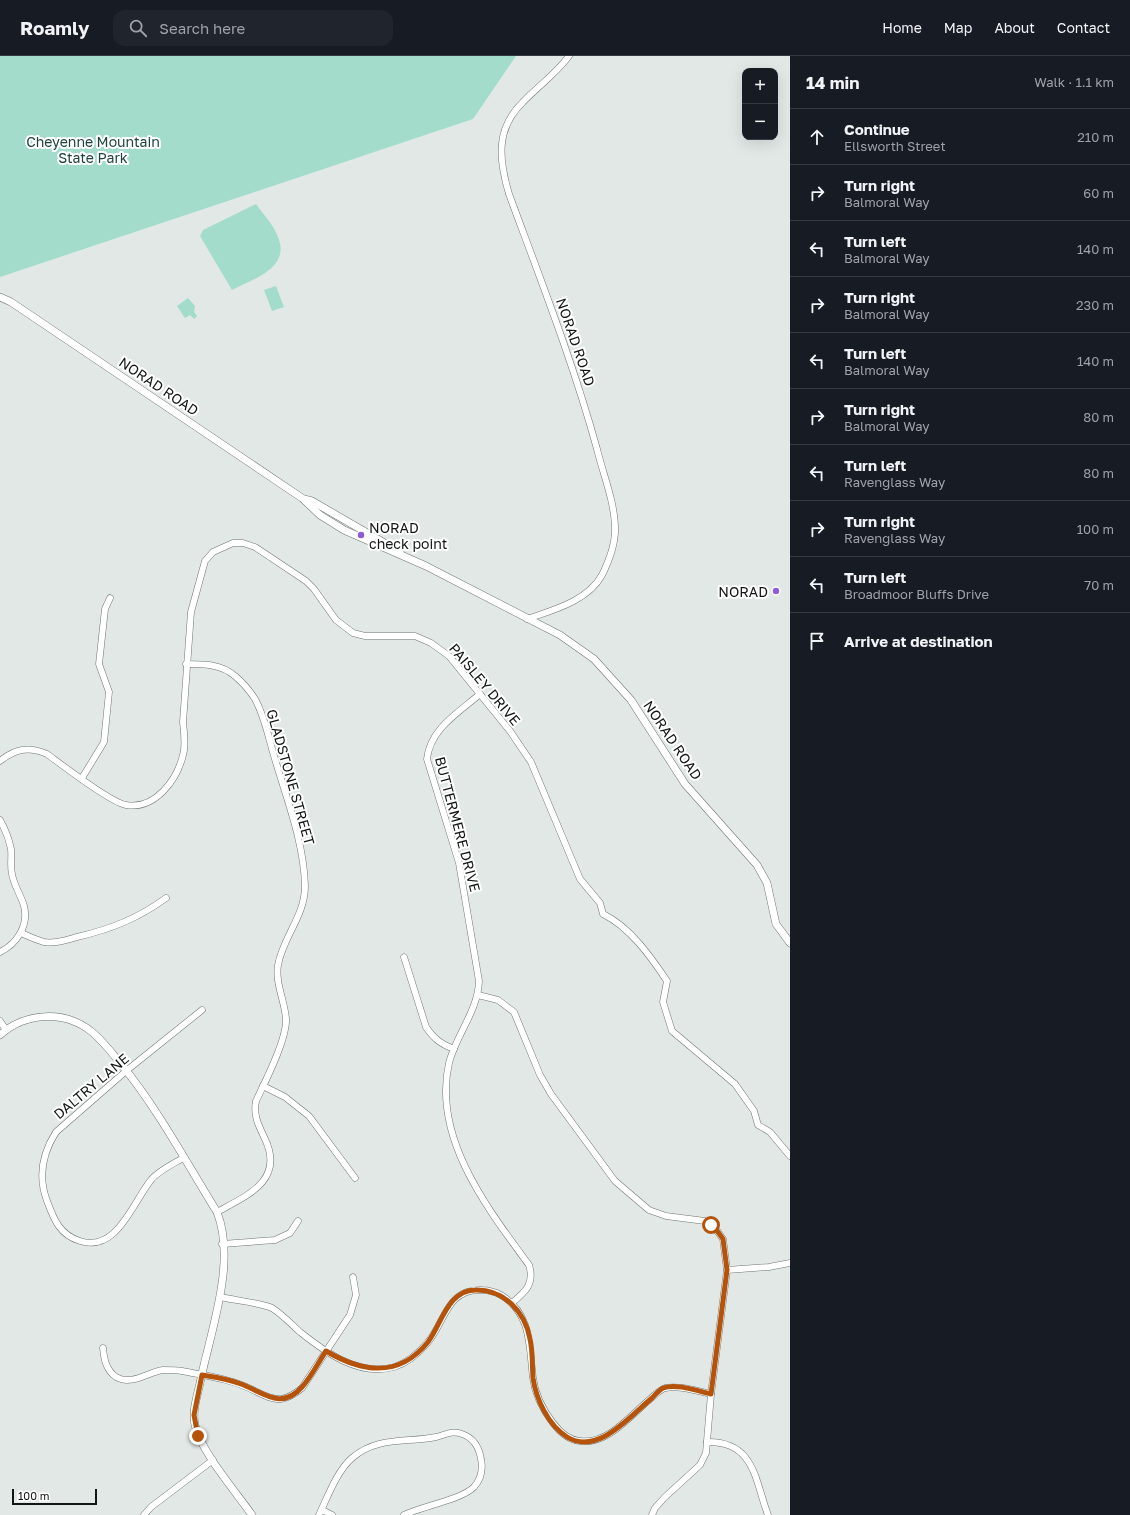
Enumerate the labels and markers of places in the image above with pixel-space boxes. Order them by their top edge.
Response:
place label: NORAD check point [369,519,447,552]
marker: NORAD check point [356,530,366,540]
place label: NORAD [718,583,768,600]
marker: NORAD [771,586,781,596]

